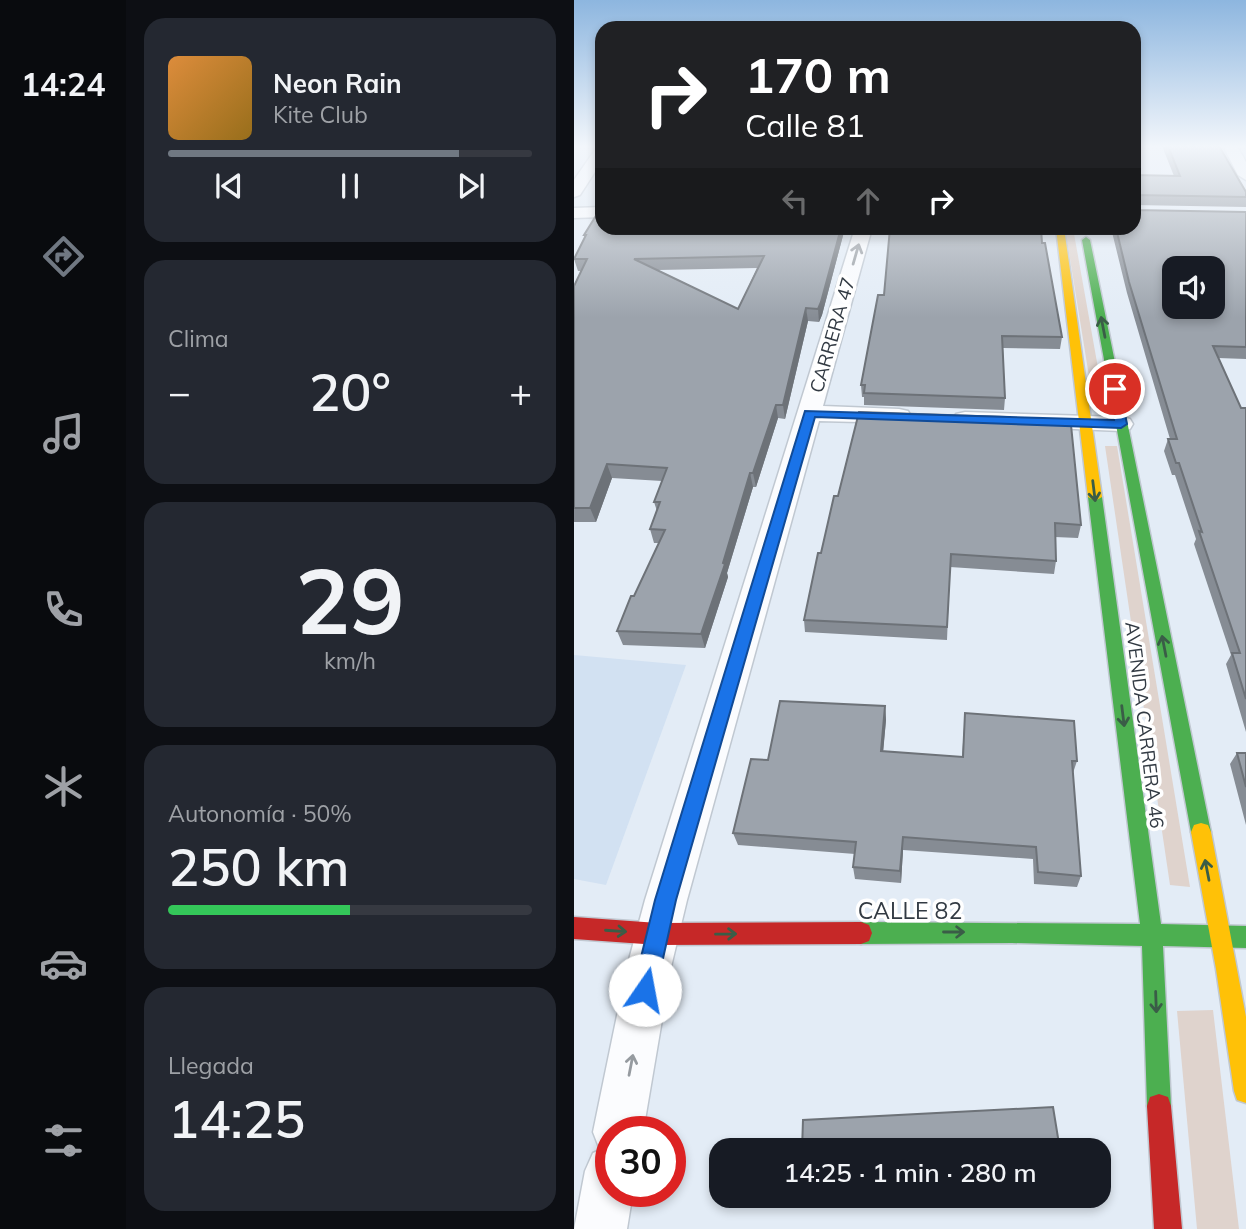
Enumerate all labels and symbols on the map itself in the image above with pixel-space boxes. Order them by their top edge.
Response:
one-way arrow [850,243,863,265]
street label: CARRERA 47 [804,275,860,395]
one-way arrow [1095,316,1109,338]
pin [1085,359,1145,419]
one-way arrow [1088,479,1101,501]
street label: AVENIDA CARRERA 46 [1120,620,1170,830]
one-way arrow [1156,635,1170,658]
one-way arrow [1117,704,1130,727]
one-way arrow [1199,859,1213,882]
street label: CALLE 82 [858,896,962,925]
one-way arrow [604,925,627,938]
one-way arrow [942,925,965,939]
one-way arrow [715,927,738,941]
position arrow [608,953,682,1027]
one-way arrow [1149,990,1162,1013]
one-way arrow [624,1054,638,1077]
speed limit sign: 30 [595,1116,686,1207]

